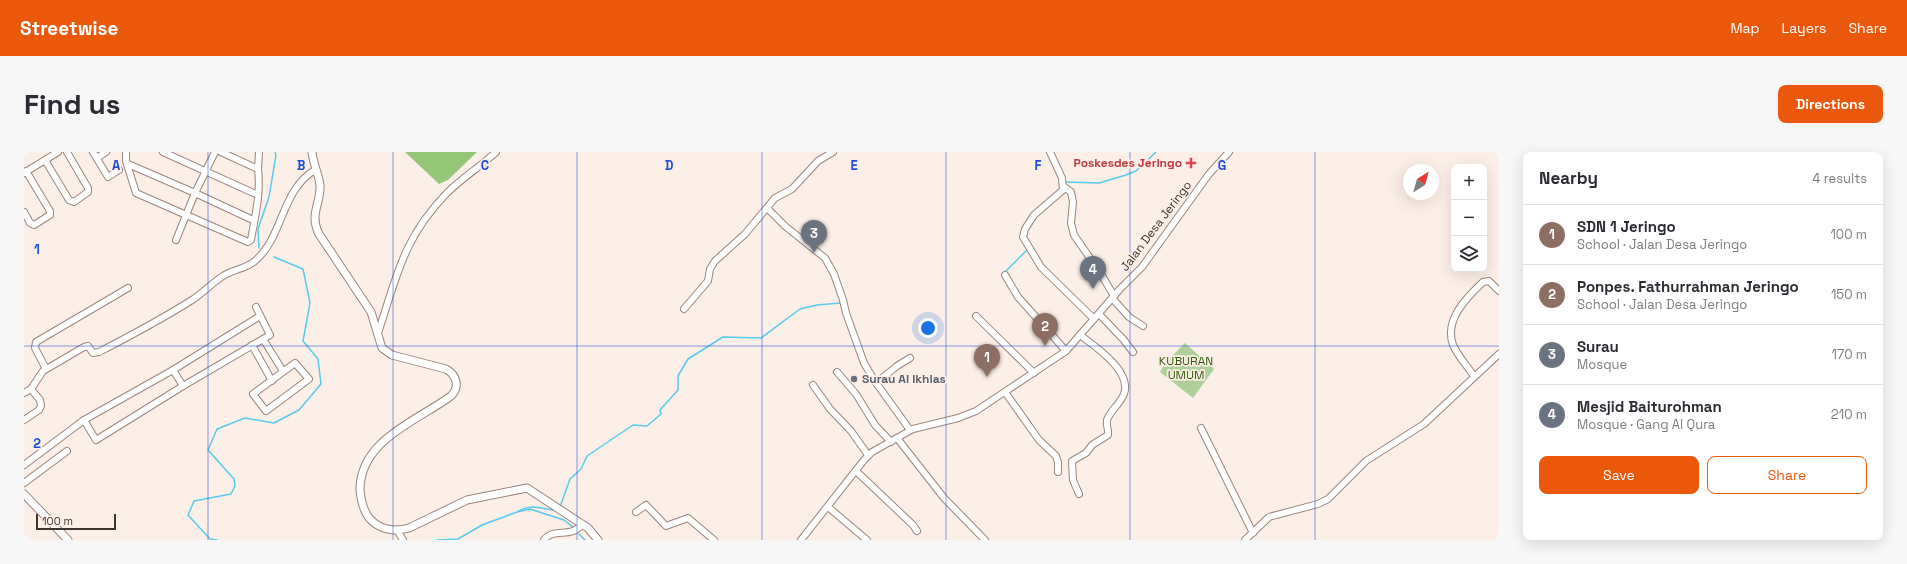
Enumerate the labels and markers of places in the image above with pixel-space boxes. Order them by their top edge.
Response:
place label: Poskesdes Jeringo [1074,155,1182,171]
marker: Poskesdes Jeringo [1185,157,1197,169]
pin: 3 [801,220,827,253]
pin: 4 [1080,256,1106,289]
pin: 2 [1032,313,1058,346]
pin: 1 [974,344,1000,377]
place label: Surau Al Ikhlas [862,371,946,387]
marker: Surau Al Ikhlas [849,374,859,384]

